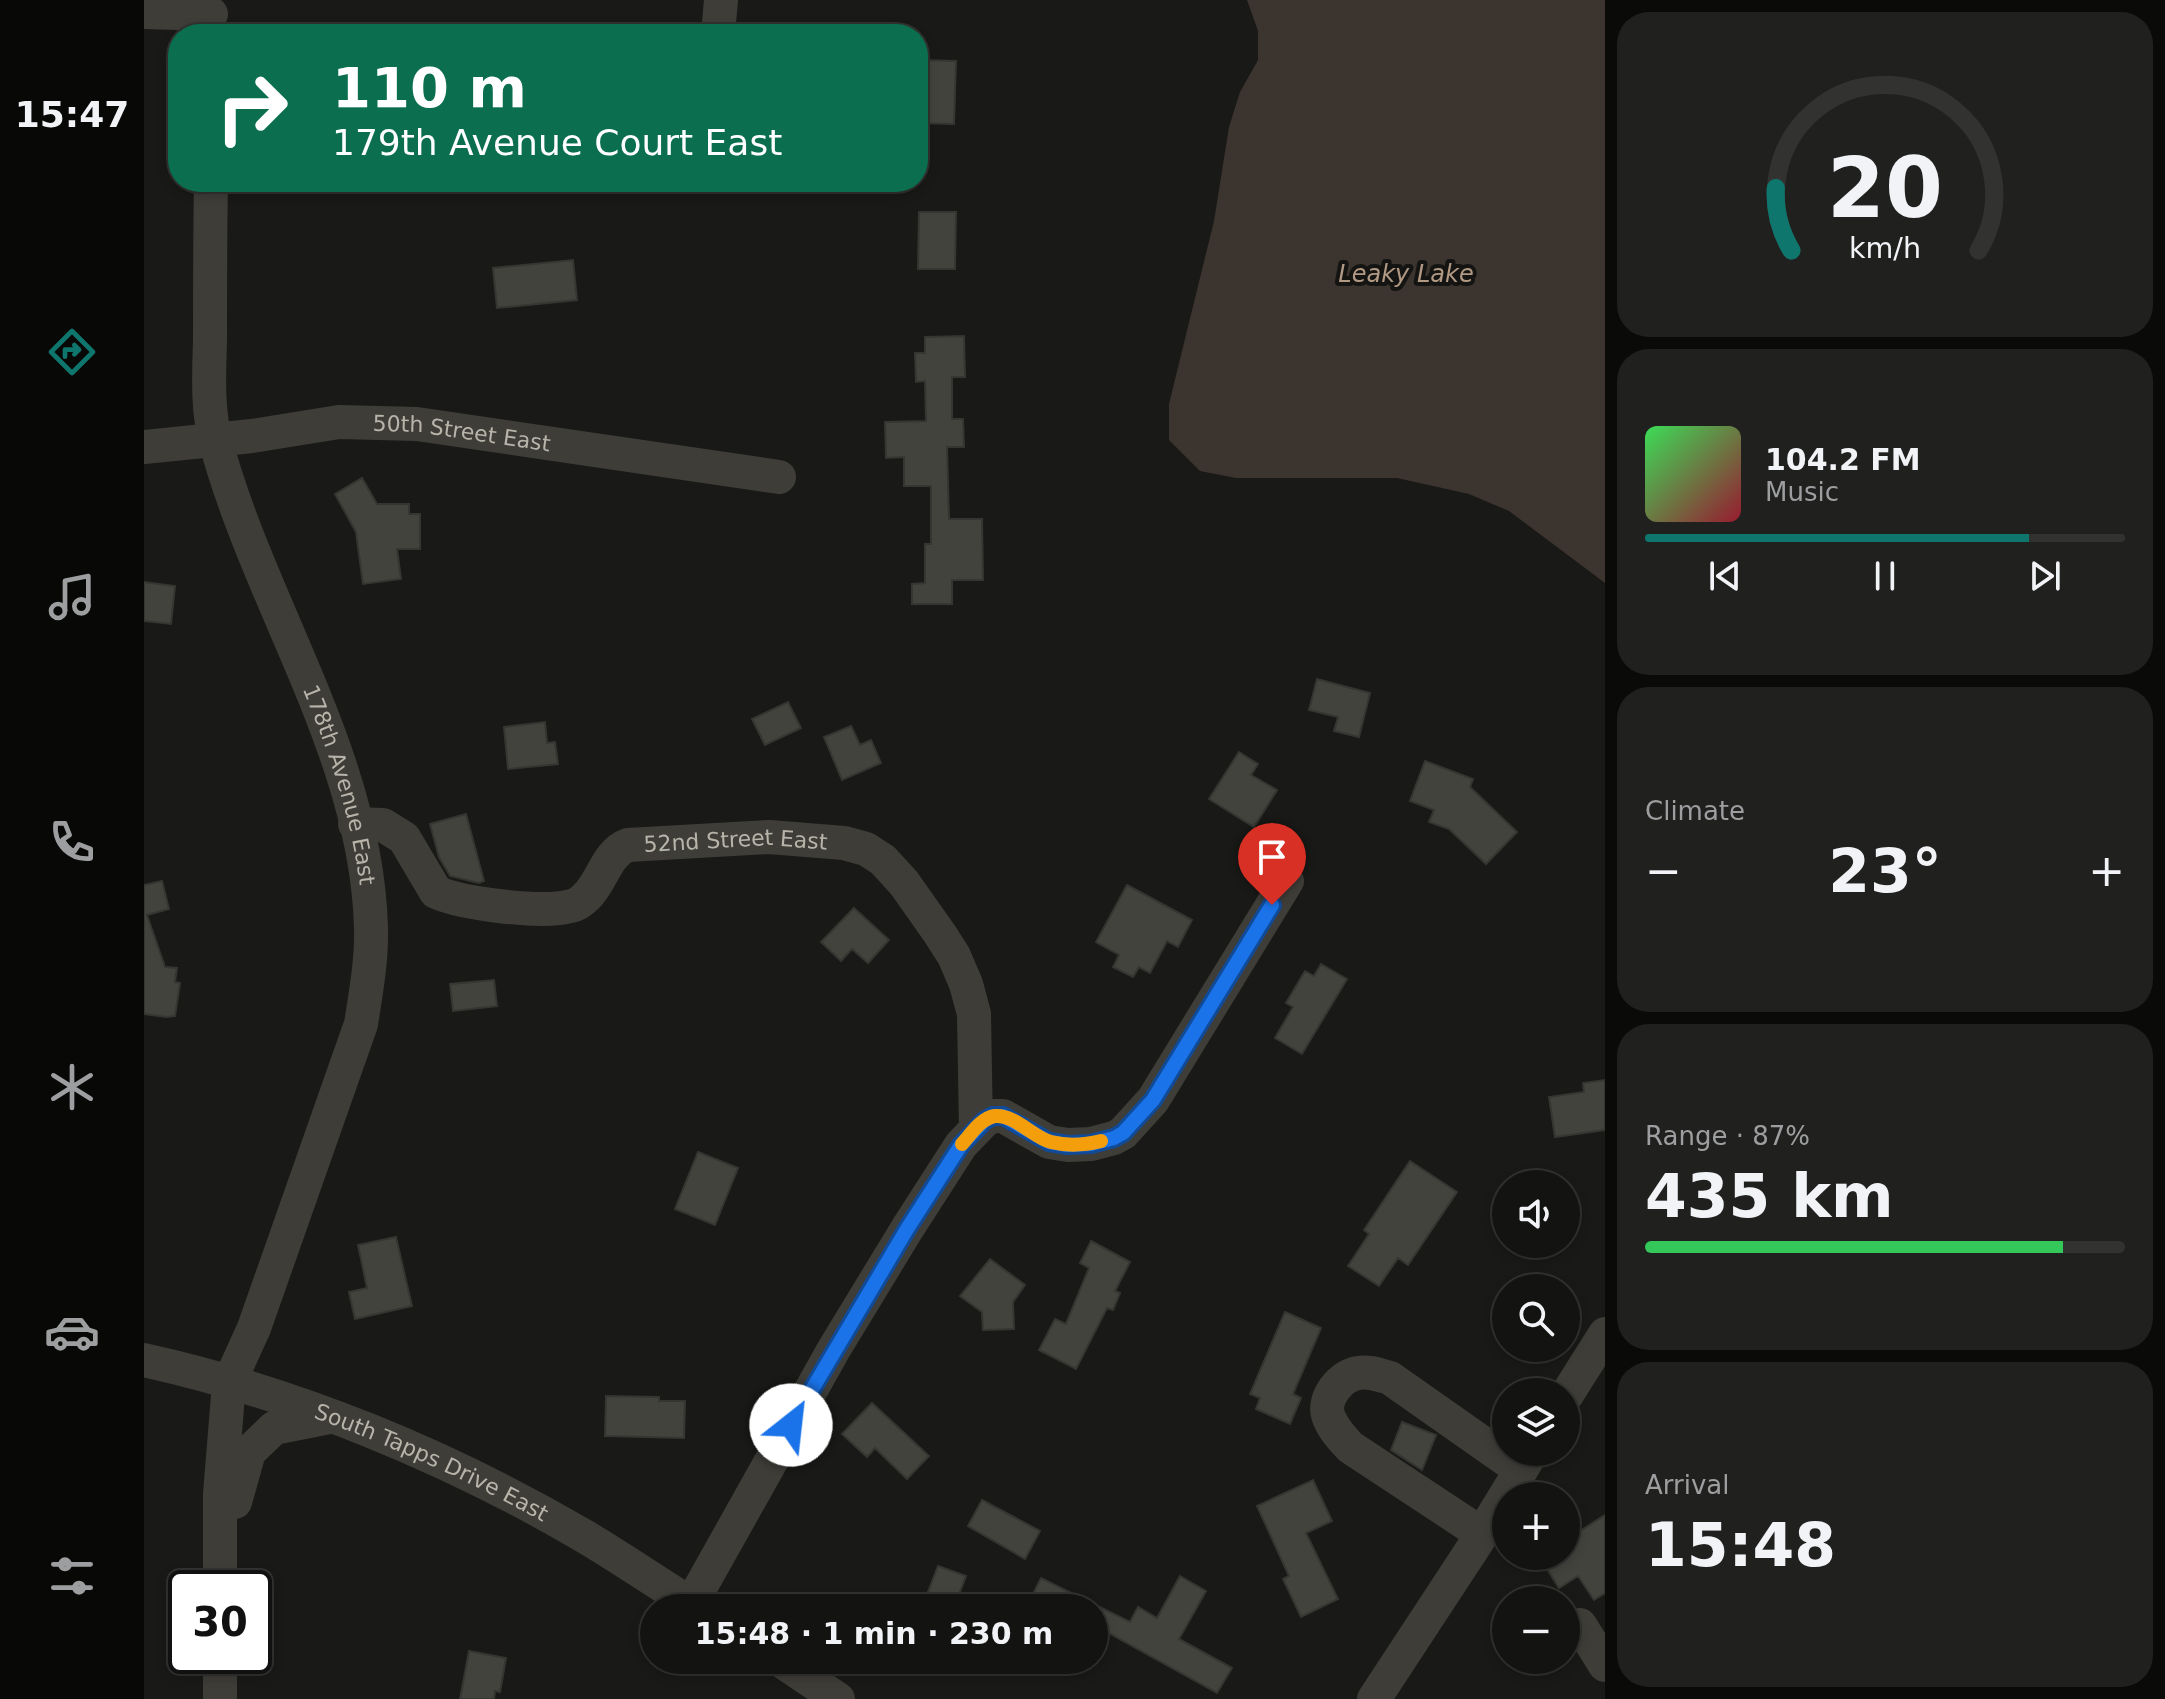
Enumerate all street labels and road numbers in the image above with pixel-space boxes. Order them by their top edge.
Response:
street label: 50th Street East [372,410,553,456]
street label: 178th Avenue East [298,681,380,887]
street label: 52nd Street East [643,824,829,857]
street label: South Tapps Drive East [312,1398,553,1526]

